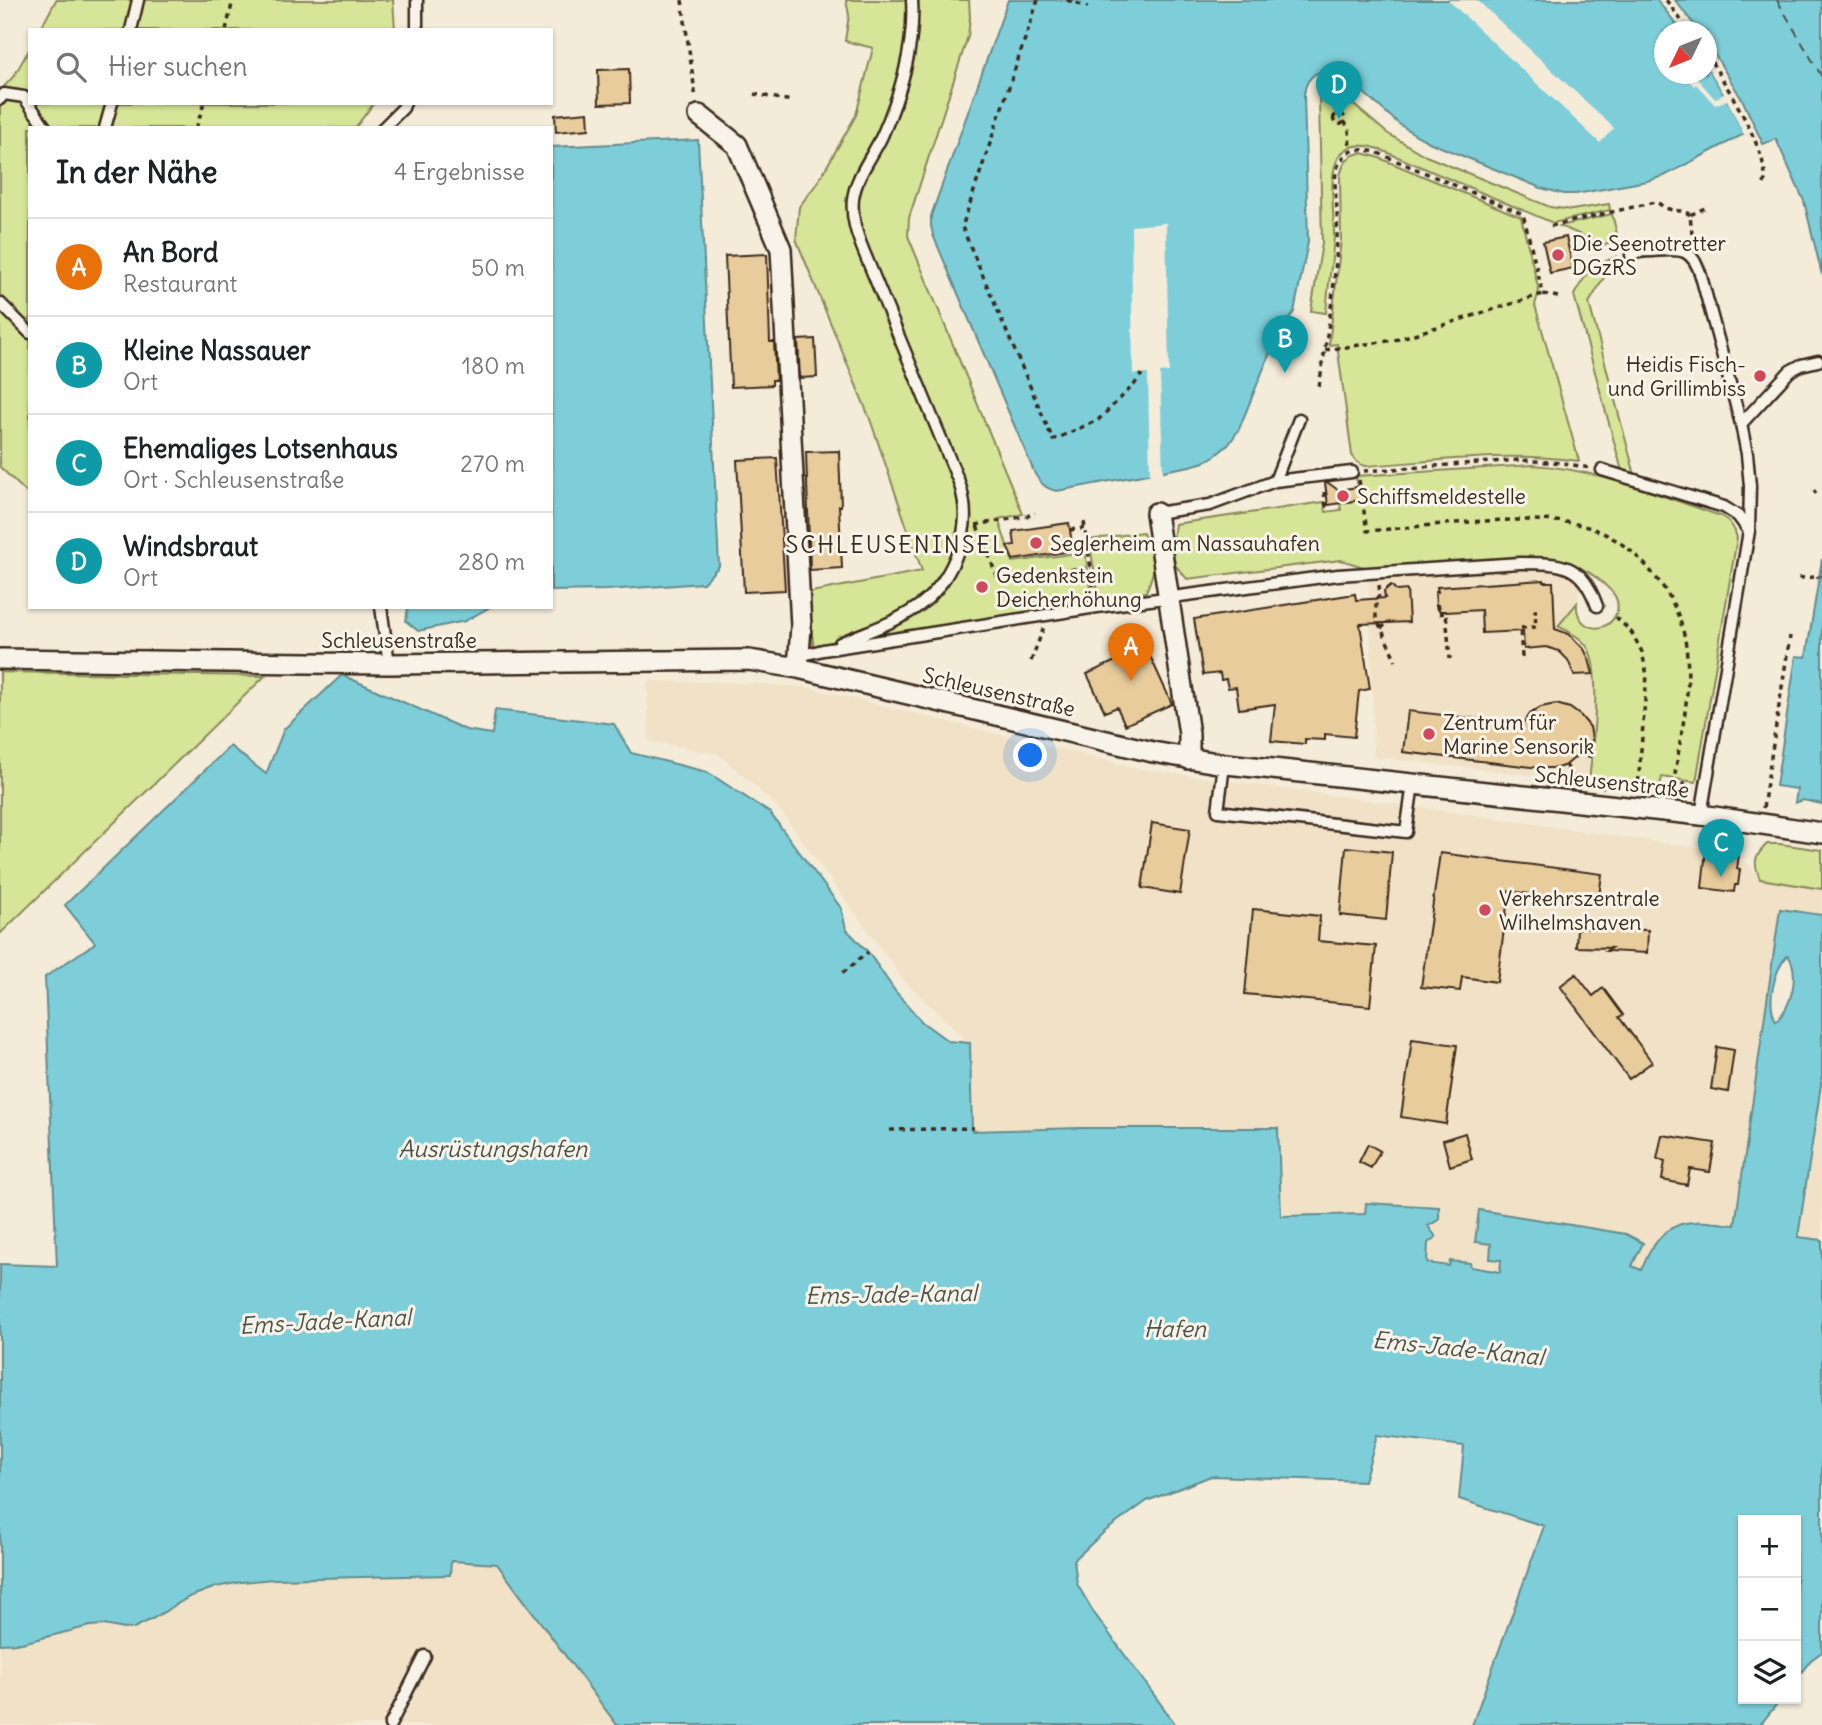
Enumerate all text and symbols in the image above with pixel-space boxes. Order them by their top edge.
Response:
north arrow [1654,21,1717,84]
search box [28,28,553,105]
icon: search [52,48,90,86]
text: Hier suchen [108,50,248,83]
pin: D [1316,61,1362,119]
text: In der Nähe [56,153,218,191]
text: 4 Ergebnisse [394,157,525,186]
place label: Die Seenotretter DGzRS [1572,230,1727,281]
text: An Bord [123,236,218,269]
marker: Die Seenotretter DGzRS [1550,247,1566,263]
text: A [72,253,86,282]
text: 50 m [471,253,525,282]
text: Restaurant [123,269,237,298]
pin: B [1262,315,1308,373]
text: Kleine Nassauer [123,334,311,367]
text: B [71,351,87,380]
text: 180 m [462,351,525,380]
place label: Heidis Fisch- und Grillimbiss [1608,351,1746,402]
text: Ort [123,367,158,396]
marker: Heidis Fisch- und Grillimbiss [1752,368,1768,384]
text: Ehemaliges Lotsenhaus [123,432,398,465]
text: C [71,449,87,478]
text: 270 m [460,449,525,478]
text: Ort · Schleusenstraße [123,465,344,494]
place label: Schiffsmeldestelle [1357,483,1526,510]
marker: Schiffsmeldestelle [1335,488,1351,504]
text: Windsbraut [123,530,258,563]
district label: SCHLEUSENINSEL [786,530,1006,559]
place label: Seglerheim am Nassauhafen [1050,530,1320,557]
marker: Seglerheim am Nassauhafen [1028,535,1044,551]
text: D [71,547,87,576]
text: 280 m [458,547,525,576]
place label: Gedenkstein Deicherhöhung [996,562,1142,613]
text: Ort [123,563,158,592]
marker: Gedenkstein Deicherhöhung [974,579,990,595]
pin: A [1108,623,1154,681]
street label: Schleusenstraße [321,627,477,654]
street label: Schleusenstraße [920,661,1078,723]
place label: Zentrum für Marine Sensorik [1443,709,1594,760]
marker: Zentrum für Marine Sensorik [1421,726,1437,742]
your location [1013,738,1047,772]
street label: Schleusenstraße [1533,760,1691,804]
pin: C [1698,819,1744,877]
place label: Verkehrszentrale Wilhelmshaven [1499,885,1660,936]
marker: Verkehrszentrale Wilhelmshaven [1477,902,1493,918]
water label: Ausrüstungshafen [399,1134,588,1163]
water label: Ems-Jade-Kanal [805,1278,980,1310]
water label: Ems-Jade-Kanal [238,1302,414,1340]
water label: Hafen [1144,1314,1207,1343]
water label: Ems-Jade-Kanal [1371,1325,1548,1372]
map controls [1738,1515,1801,1704]
button: + [1738,1515,1801,1578]
button: − [1738,1578,1801,1641]
button: layers [1738,1641,1801,1704]

